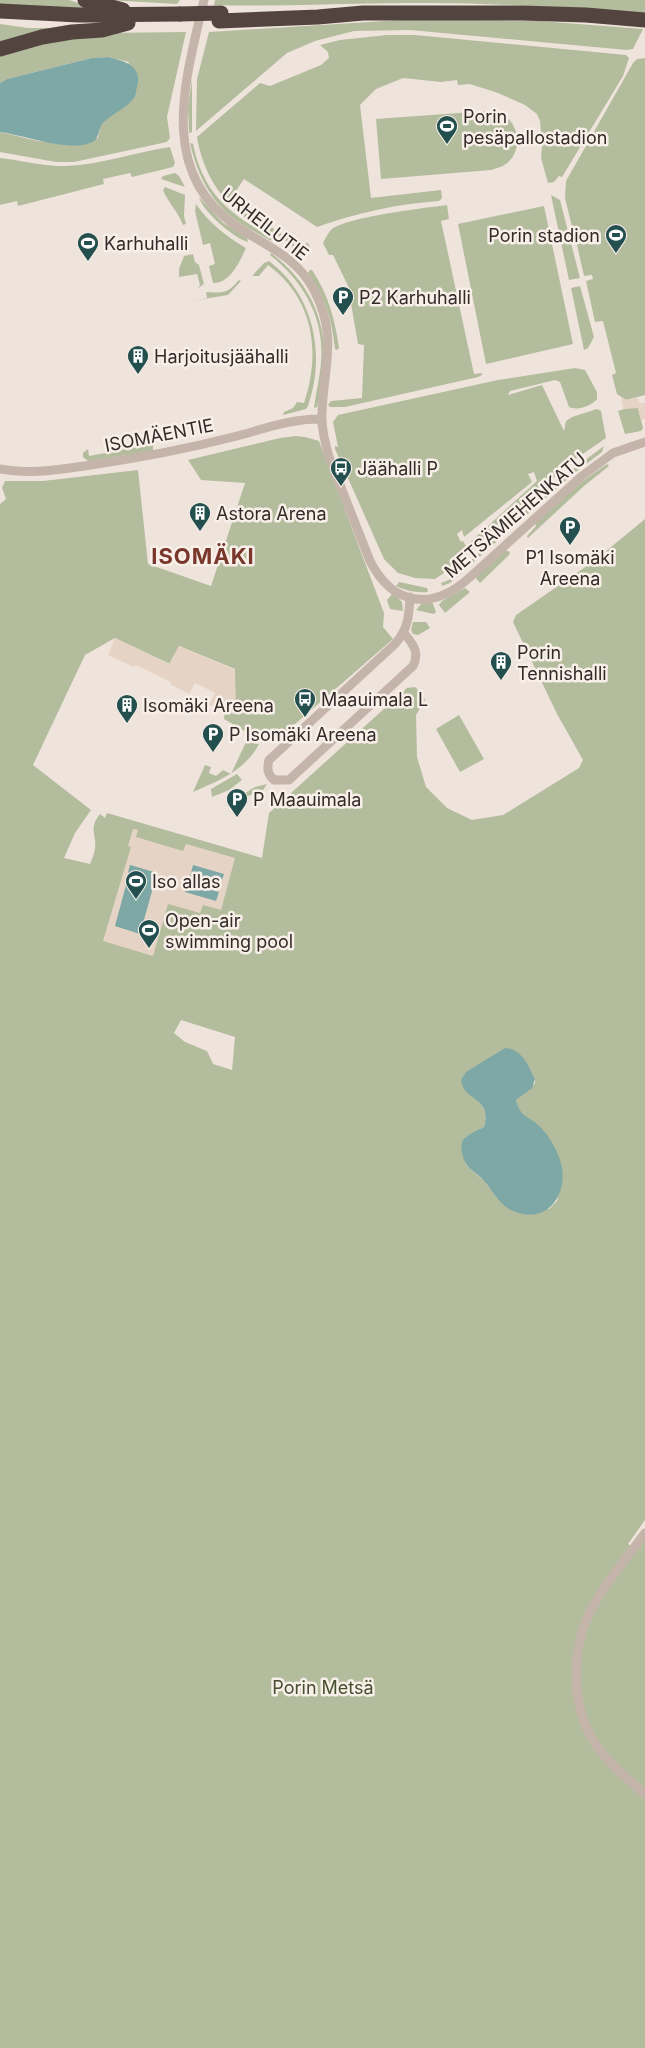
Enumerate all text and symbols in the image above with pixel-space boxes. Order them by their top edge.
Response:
place label: Porin pesäpallostadion [463,106,607,148]
sports icon: Porin pesäpallostadion [435,114,459,145]
street label: URHEILUTIE [217,183,313,265]
sports icon: Porin stadion [604,223,628,254]
place label: Porin stadion [488,225,600,246]
sports icon: Karhuhalli [76,231,100,262]
place label: Karhuhalli [104,233,188,254]
parking icon: P2 Karhuhalli [331,285,355,316]
place label: P2 Karhuhalli [359,287,471,308]
building icon: Harjoitusjäähalli [126,344,150,375]
place label: Harjoitusjäähalli [154,346,289,367]
street label: ISOMÄENTIE [103,413,215,456]
street label: METSÄMIEHENKATU [439,447,590,582]
bus stop icon: Jäähalli P [329,456,353,487]
place label: Jäähalli P [357,458,438,479]
building icon: Astora Arena [188,501,212,532]
place label: Astora Arena [216,503,327,524]
parking icon: P1 Isomäki Areena [558,515,582,546]
district label: ISOMÄKI [151,543,255,569]
place label: P1 Isomäki Areena [525,547,615,589]
place label: Porin Tennishalli [517,642,607,684]
building icon: Porin Tennishalli [489,650,513,681]
bus stop icon: Maauimala L [293,687,317,718]
place label: Maauimala L [321,689,428,710]
building icon: Isomäki Areena [115,693,139,724]
place label: Isomäki Areena [143,695,274,716]
parking icon: P Isomäki Areena [201,722,225,753]
place label: P Isomäki Areena [229,724,377,745]
parking icon: P Maauimala [225,787,249,818]
place label: P Maauimala [253,789,361,810]
sports icon: Iso allas [124,869,148,900]
place label: Iso allas [152,871,221,892]
place label: Open-air swimming pool [165,910,293,952]
sports icon: Open-air swimming pool [137,918,161,949]
park label: Porin Metsä [272,1677,374,1698]

